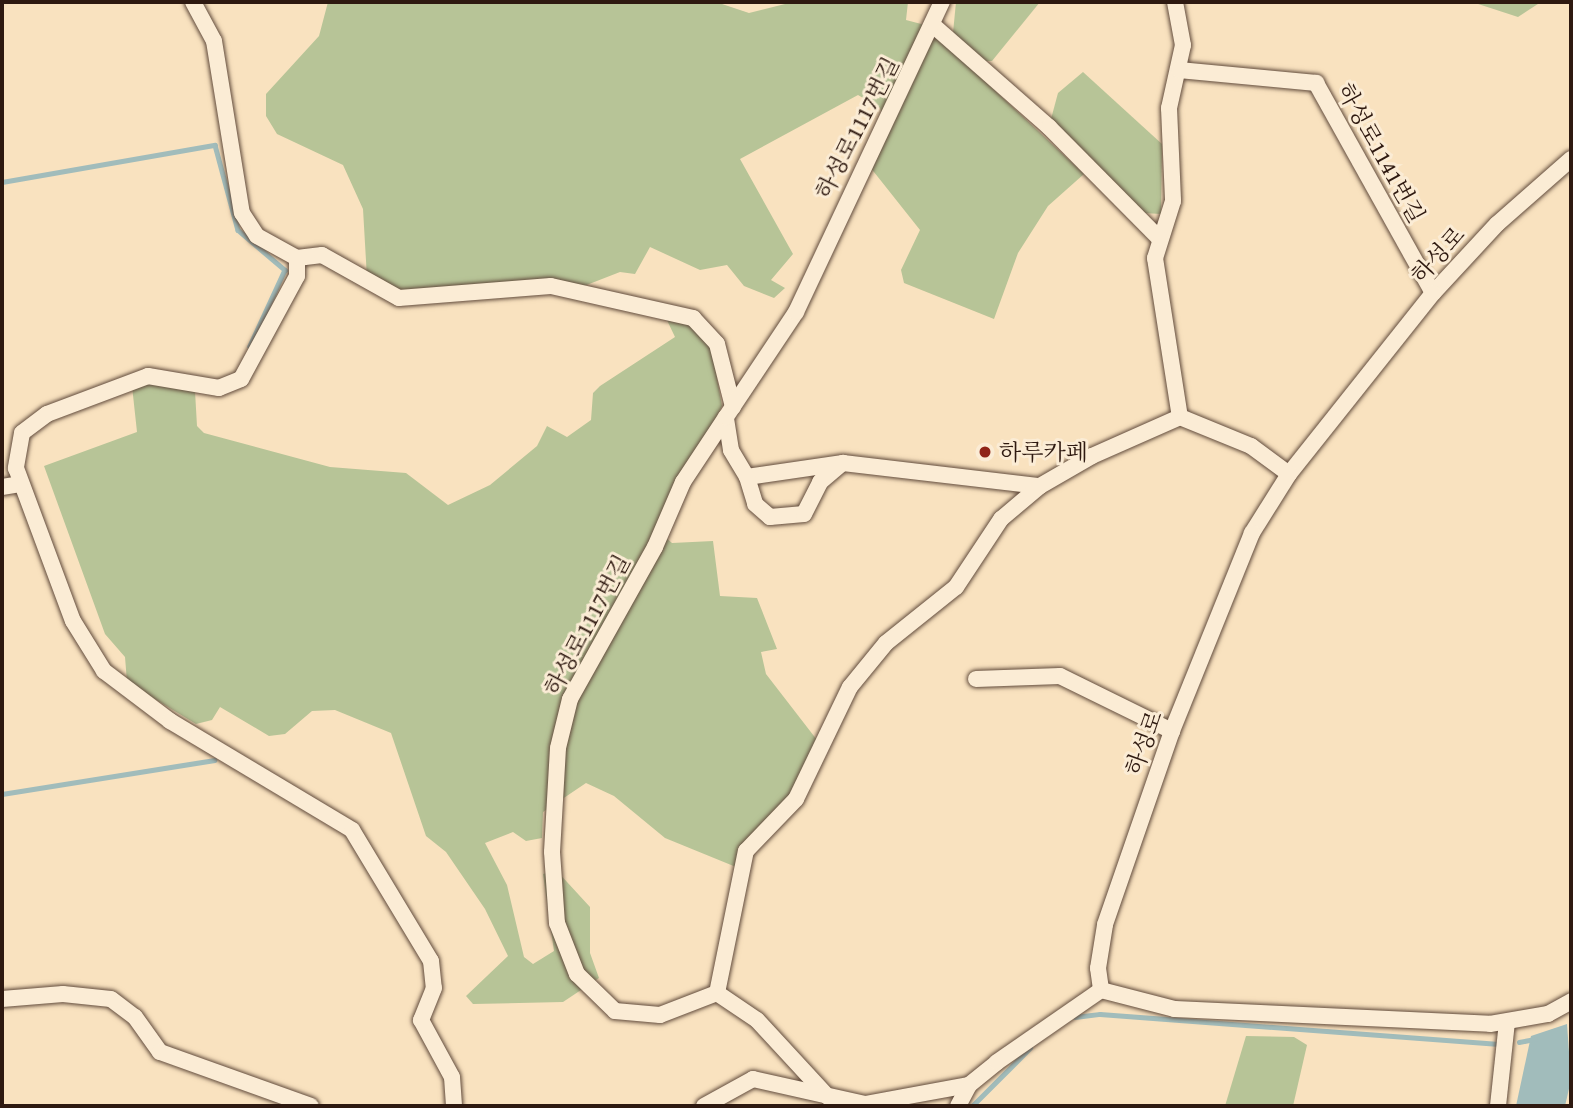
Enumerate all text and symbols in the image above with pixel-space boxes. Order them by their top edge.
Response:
street label: 하성로1117번길 [809,53,905,203]
street label: 하성로1141번길 [1331,78,1431,228]
street label: 하성로 [1405,221,1471,289]
place label: 하루카페 [999,438,1088,466]
marker: 하루카페 [977,444,993,460]
street label: 하성로1117번길 [538,550,636,700]
street label: 하성로 [1120,707,1168,779]

